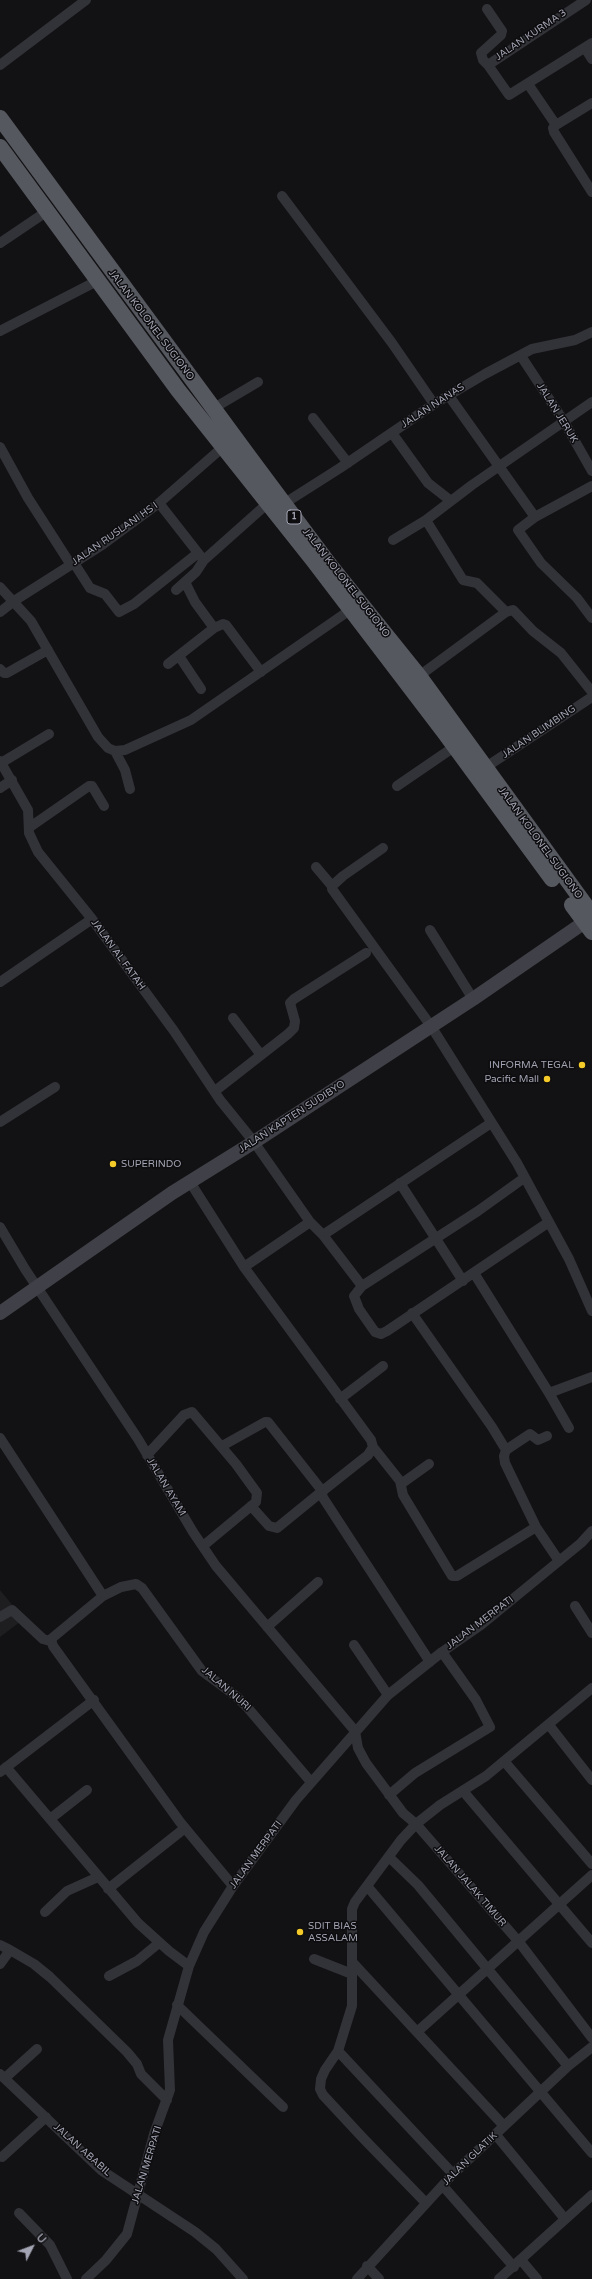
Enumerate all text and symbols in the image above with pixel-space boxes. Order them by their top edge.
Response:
street label: JALAN KURMA 3 [493,7,569,63]
street label: JALAN KOLONEL SUGIONO [105,267,197,383]
street label: JALAN NANAS [399,381,467,431]
street label: JALAN JERUK [534,381,580,445]
street label: JALAN RUSLANI HS I [70,500,160,568]
road number: 1 [287,510,301,524]
street label: JALAN KOLONEL SUGIONO [300,526,392,640]
street label: JALAN BLIMBING [500,703,578,761]
street label: JALAN KOLONEL SUGIONO [495,785,585,901]
street label: JALAN AL FATAH [88,917,148,993]
place label: INFORMA TEGAL [489,1059,574,1071]
marker: INFORMA TEGAL [577,1060,587,1070]
place label: Pacific Mall [485,1073,539,1085]
marker: Pacific Mall [542,1074,552,1084]
street label: JALAN KAPTEN SUDIBYO [237,1078,347,1156]
place label: SUPERINDO [121,1158,181,1170]
marker: SUPERINDO [108,1159,118,1169]
street label: JALAN AYAM [144,1456,188,1518]
street label: JALAN MERPATI [444,1594,516,1652]
street label: JALAN NURI [199,1664,253,1714]
street label: JALAN MERPATI [227,1819,285,1891]
street label: JALAN JALAK TIMUR [432,1843,508,1929]
place label: SDIT BIAS ASSALAM [308,1920,358,1944]
marker: SDIT BIAS ASSALAM [295,1927,305,1937]
street label: JALAN ABABIL [51,2121,113,2179]
street label: JALAN MERPATI [129,2125,165,2205]
street label: JALAN GLATIK [440,2130,500,2188]
north arrow [12,2227,52,2267]
text: U [34,2231,49,2246]

